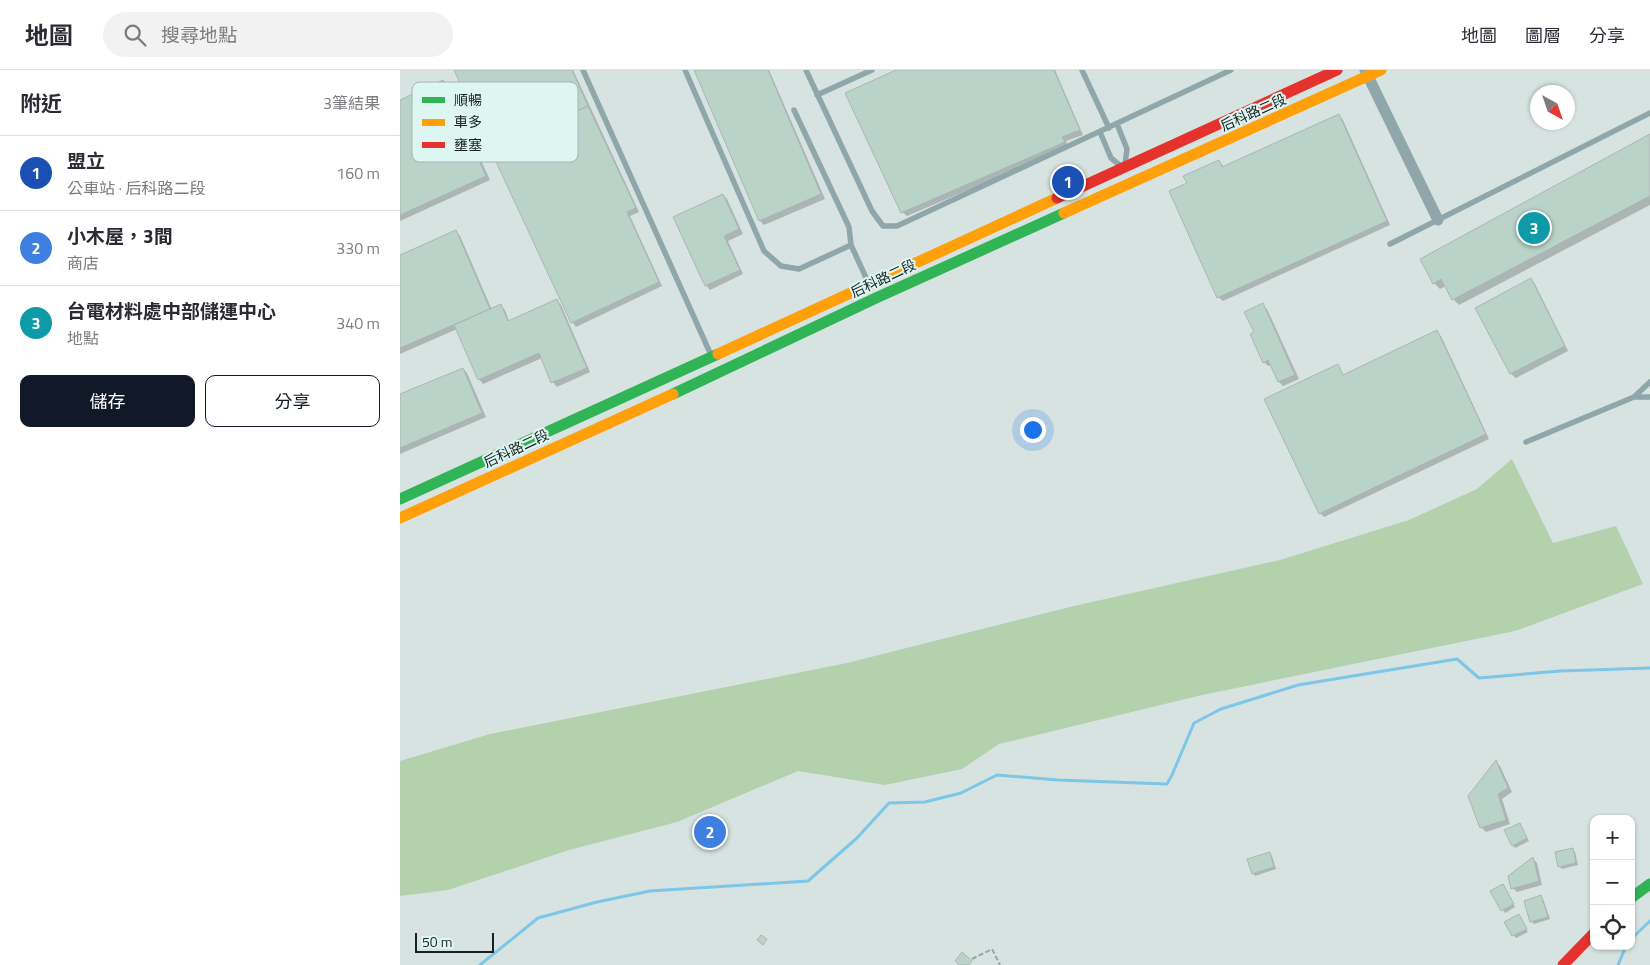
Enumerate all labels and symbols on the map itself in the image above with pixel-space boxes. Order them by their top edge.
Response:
legend [412,82,578,162]
north arrow [1530,85,1575,130]
street label: 后科路二段 [1217,88,1289,136]
text: 順暢 [454,89,482,110]
text: 車多 [454,111,482,132]
text: 壅塞 [454,134,482,155]
pin: 1 [1052,163,1084,201]
pin: 3 [1518,209,1550,247]
street label: 后科路二段 [847,254,919,302]
your location [1020,417,1046,443]
street label: 后科路二段 [480,424,552,472]
pin: 2 [694,813,726,851]
scale bar [415,930,494,953]

